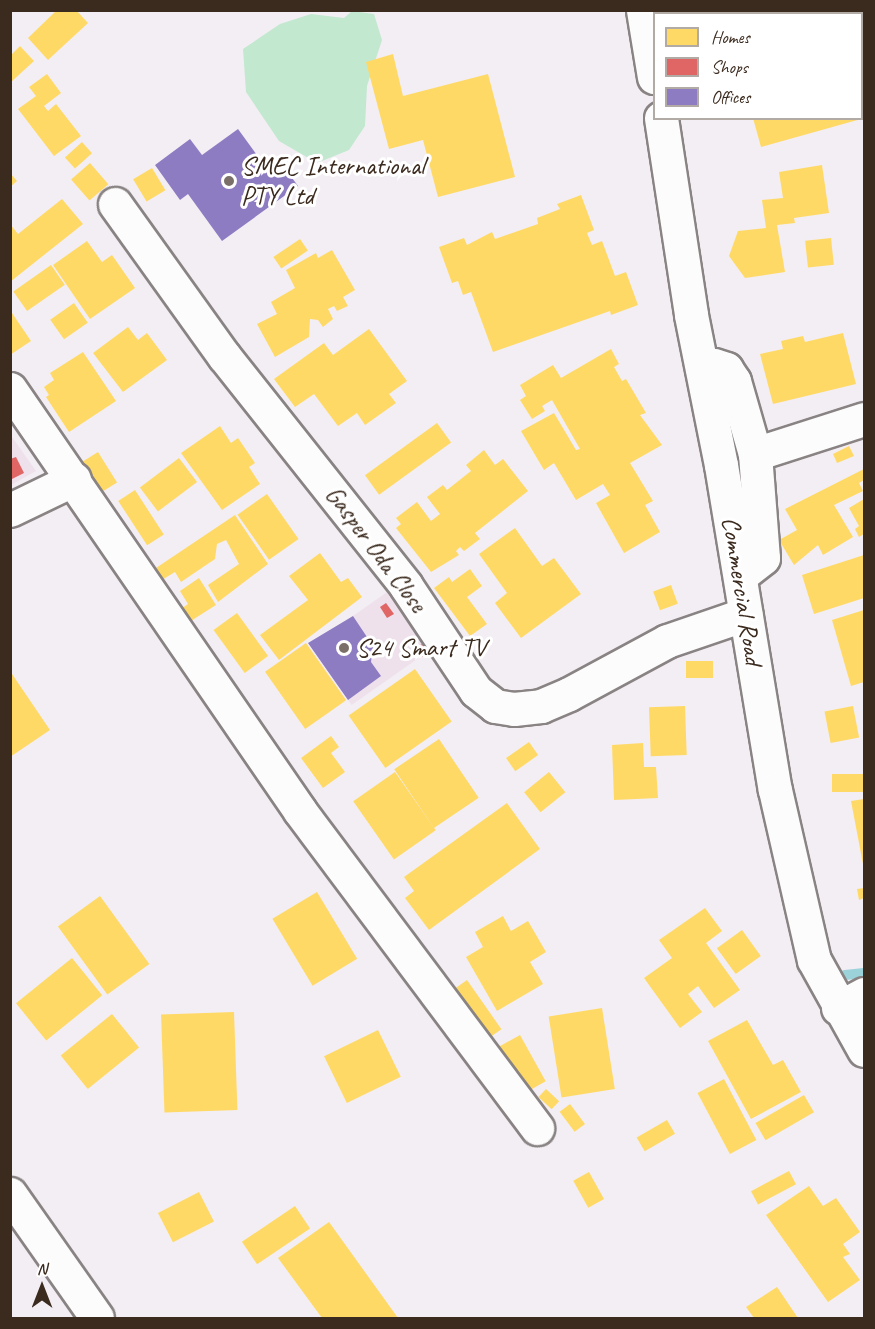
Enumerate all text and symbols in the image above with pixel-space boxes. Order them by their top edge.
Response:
legend [653,12,863,120]
text: Homes [711,26,750,48]
text: Shops [711,56,748,78]
text: Offices [711,86,750,108]
place label: SMEC International PTY Ltd [241,150,424,212]
marker: SMEC International PTY Ltd [222,174,236,188]
street label: Gasper Oda Close [318,479,434,619]
street label: Commercial Road [715,515,769,667]
place label: S24 Smart TV [356,632,487,664]
marker: S24 Smart TV [337,641,351,655]
north arrow [12,1257,72,1317]
text: N [37,1259,47,1279]

